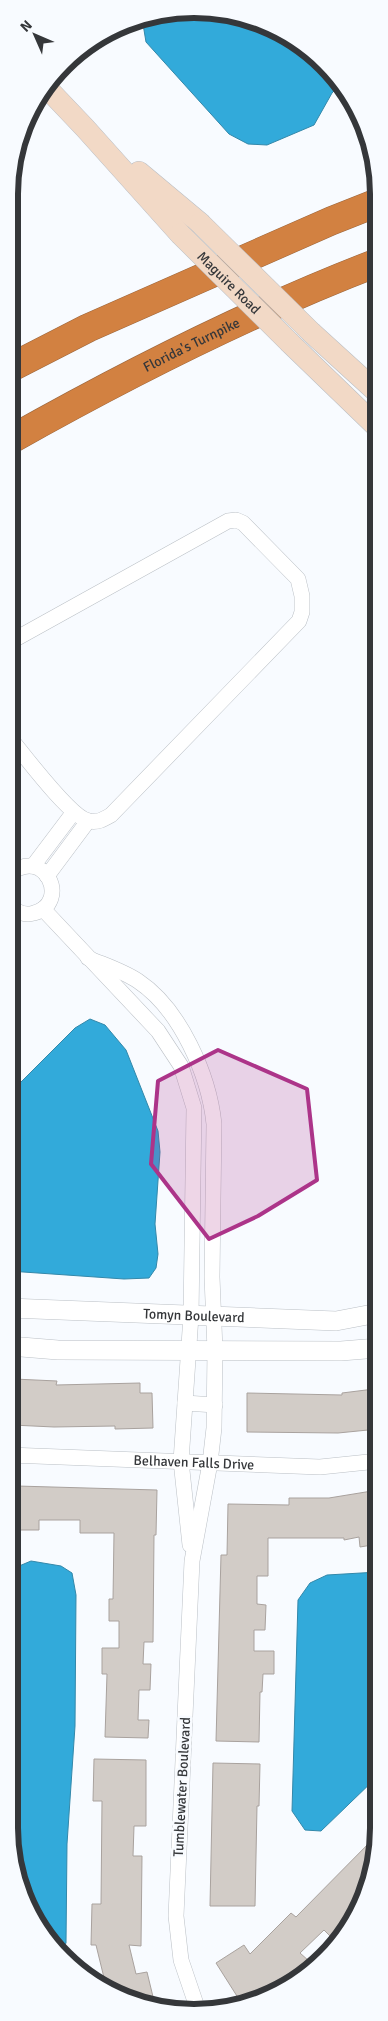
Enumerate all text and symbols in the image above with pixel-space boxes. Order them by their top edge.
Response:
north arrow [10,10,60,60]
text: N [17,17,36,36]
street label: Maguire Road [194,248,264,318]
street label: Florida's Turnpike [140,314,242,375]
street label: Tomyn Boulevard [143,1305,245,1326]
street label: Belhaven Falls Drive [133,1451,254,1473]
street label: Tumblewater Boulevard [170,1717,194,1857]

